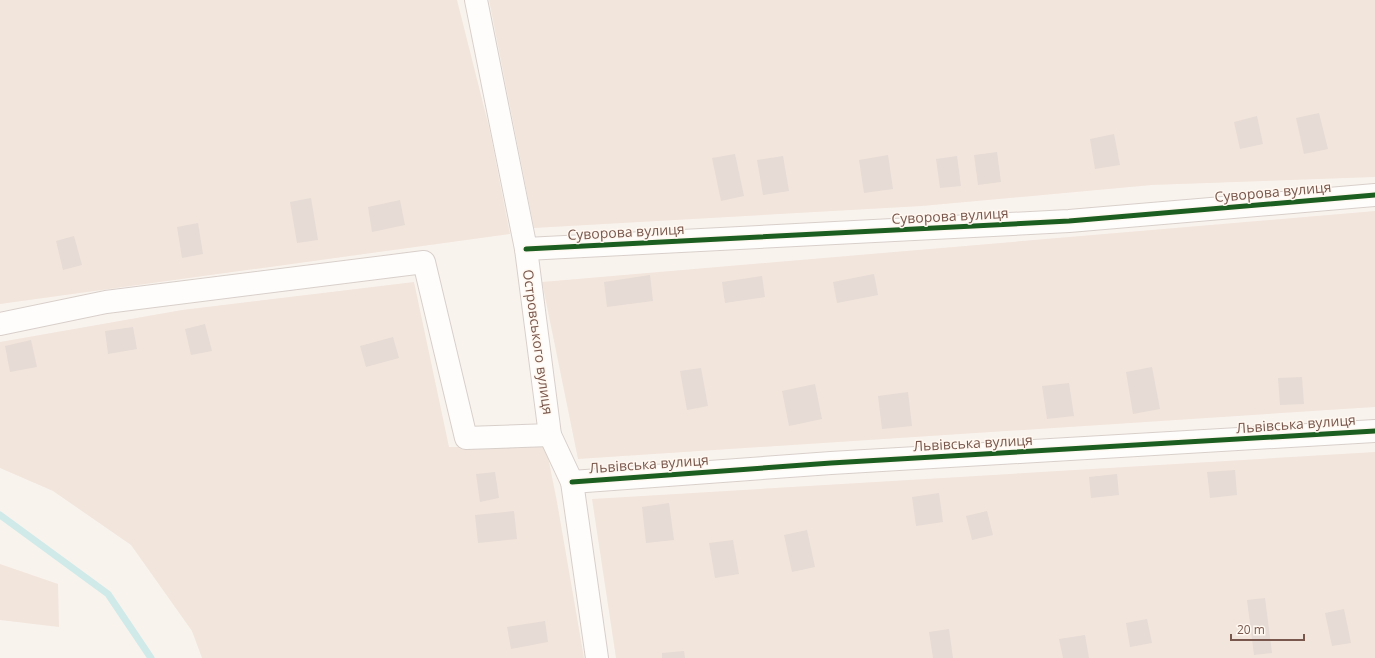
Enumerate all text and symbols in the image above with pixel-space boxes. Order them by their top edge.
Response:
street label: Суворова вулиця [1214,177,1332,206]
street label: Суворова вулиця [891,203,1009,228]
street label: Суворова вулиця [567,219,685,244]
street label: Островського вулиця [519,268,558,416]
street label: Львівська вулиця [1236,410,1356,437]
street label: Львівська вулиця [913,430,1033,455]
street label: Львівська вулиця [589,450,709,477]
scale bar [1231,616,1304,642]
text: 20 m [1237,621,1265,638]

